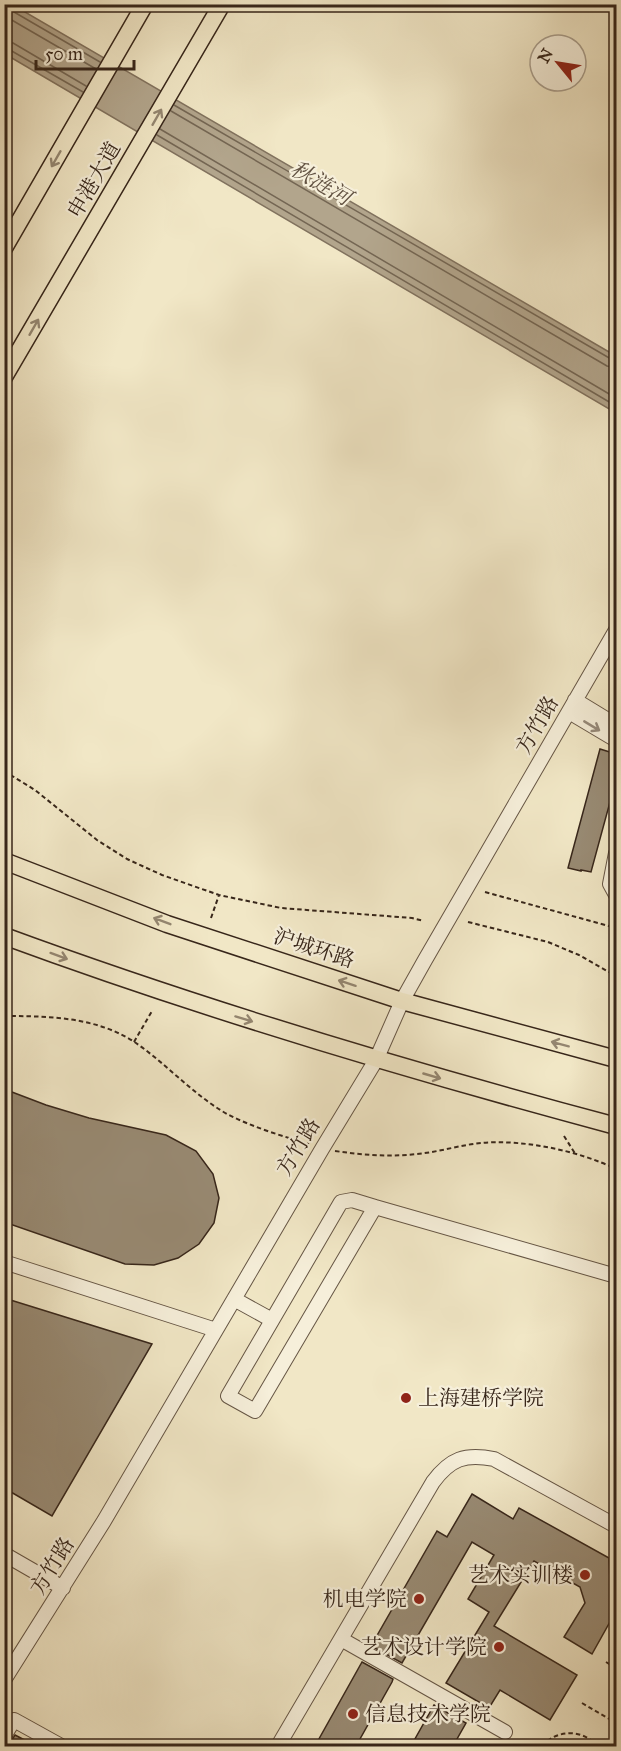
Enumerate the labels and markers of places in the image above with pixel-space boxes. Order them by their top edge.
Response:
place label: 上海建桥学院 [418,1385,544,1411]
marker: 上海建桥学院 [399,1391,413,1405]
place label: 艺术实训楼 [468,1562,573,1588]
marker: 艺术实训楼 [578,1568,592,1582]
place label: 机电学院 [323,1586,407,1612]
marker: 机电学院 [412,1592,426,1606]
place label: 艺术设计学院 [361,1634,487,1660]
marker: 艺术设计学院 [492,1640,506,1654]
place label: 信息技术学院 [365,1701,491,1727]
marker: 信息技术学院 [346,1707,360,1721]

